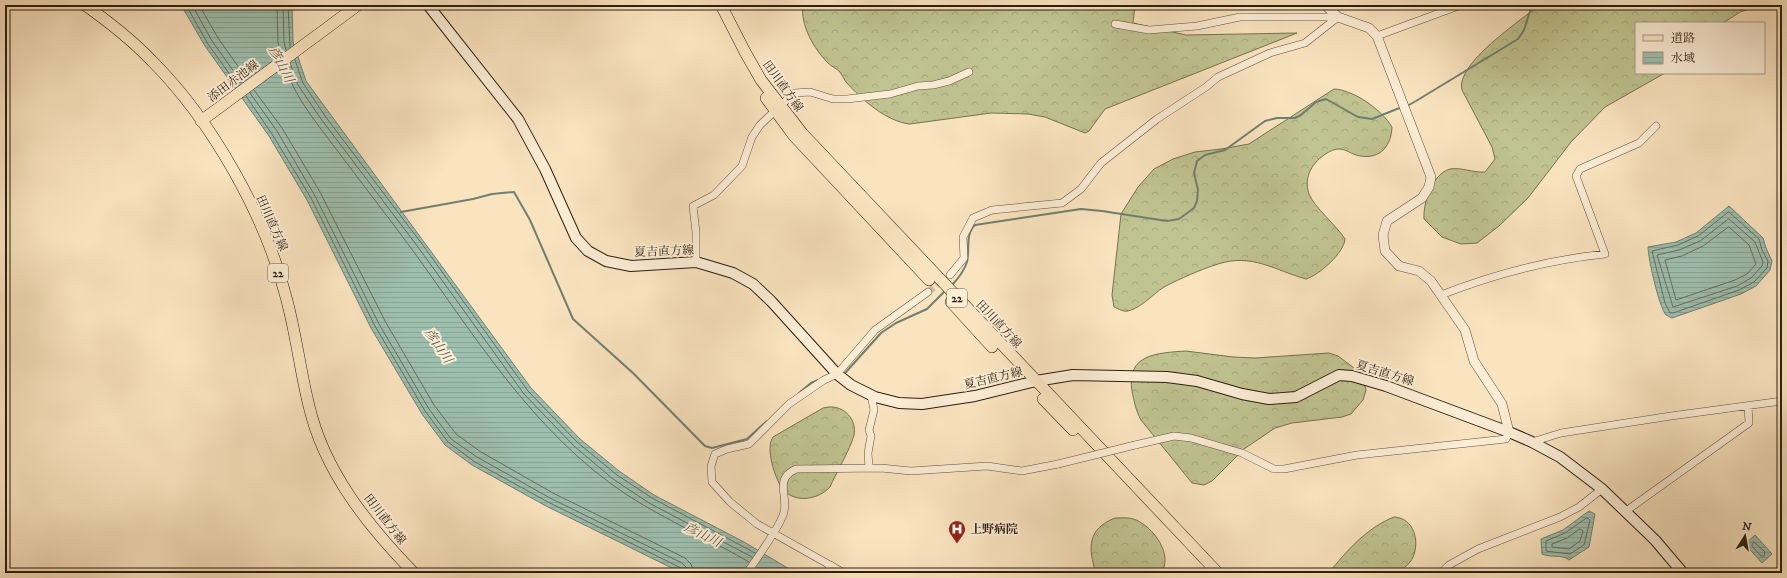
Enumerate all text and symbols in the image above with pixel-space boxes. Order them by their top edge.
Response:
legend [1635,22,1765,74]
text: 道路 [1671,31,1695,46]
water label: 彦山川 [265,43,298,87]
text: 水域 [1671,51,1695,66]
street label: 添田赤池線 [205,57,262,105]
street label: 田川直方線 [759,58,806,115]
street label: 田川直方線 [252,193,291,254]
street label: 夏吉直方線 [634,243,694,260]
road number: 22 [268,264,288,282]
road number: 22 [947,289,967,307]
street label: 田川直方線 [973,297,1025,351]
water label: 彦山川 [421,325,457,368]
street label: 夏吉直方線 [1354,358,1416,389]
street label: 夏吉直方線 [962,364,1024,393]
street label: 田川直方線 [360,491,409,548]
north arrow [1725,516,1765,556]
water label: 彦山川 [682,519,725,552]
hospital icon: 上野病院 [947,519,967,544]
text: N [1741,519,1752,535]
place label: 上野病院 [970,522,1018,537]

